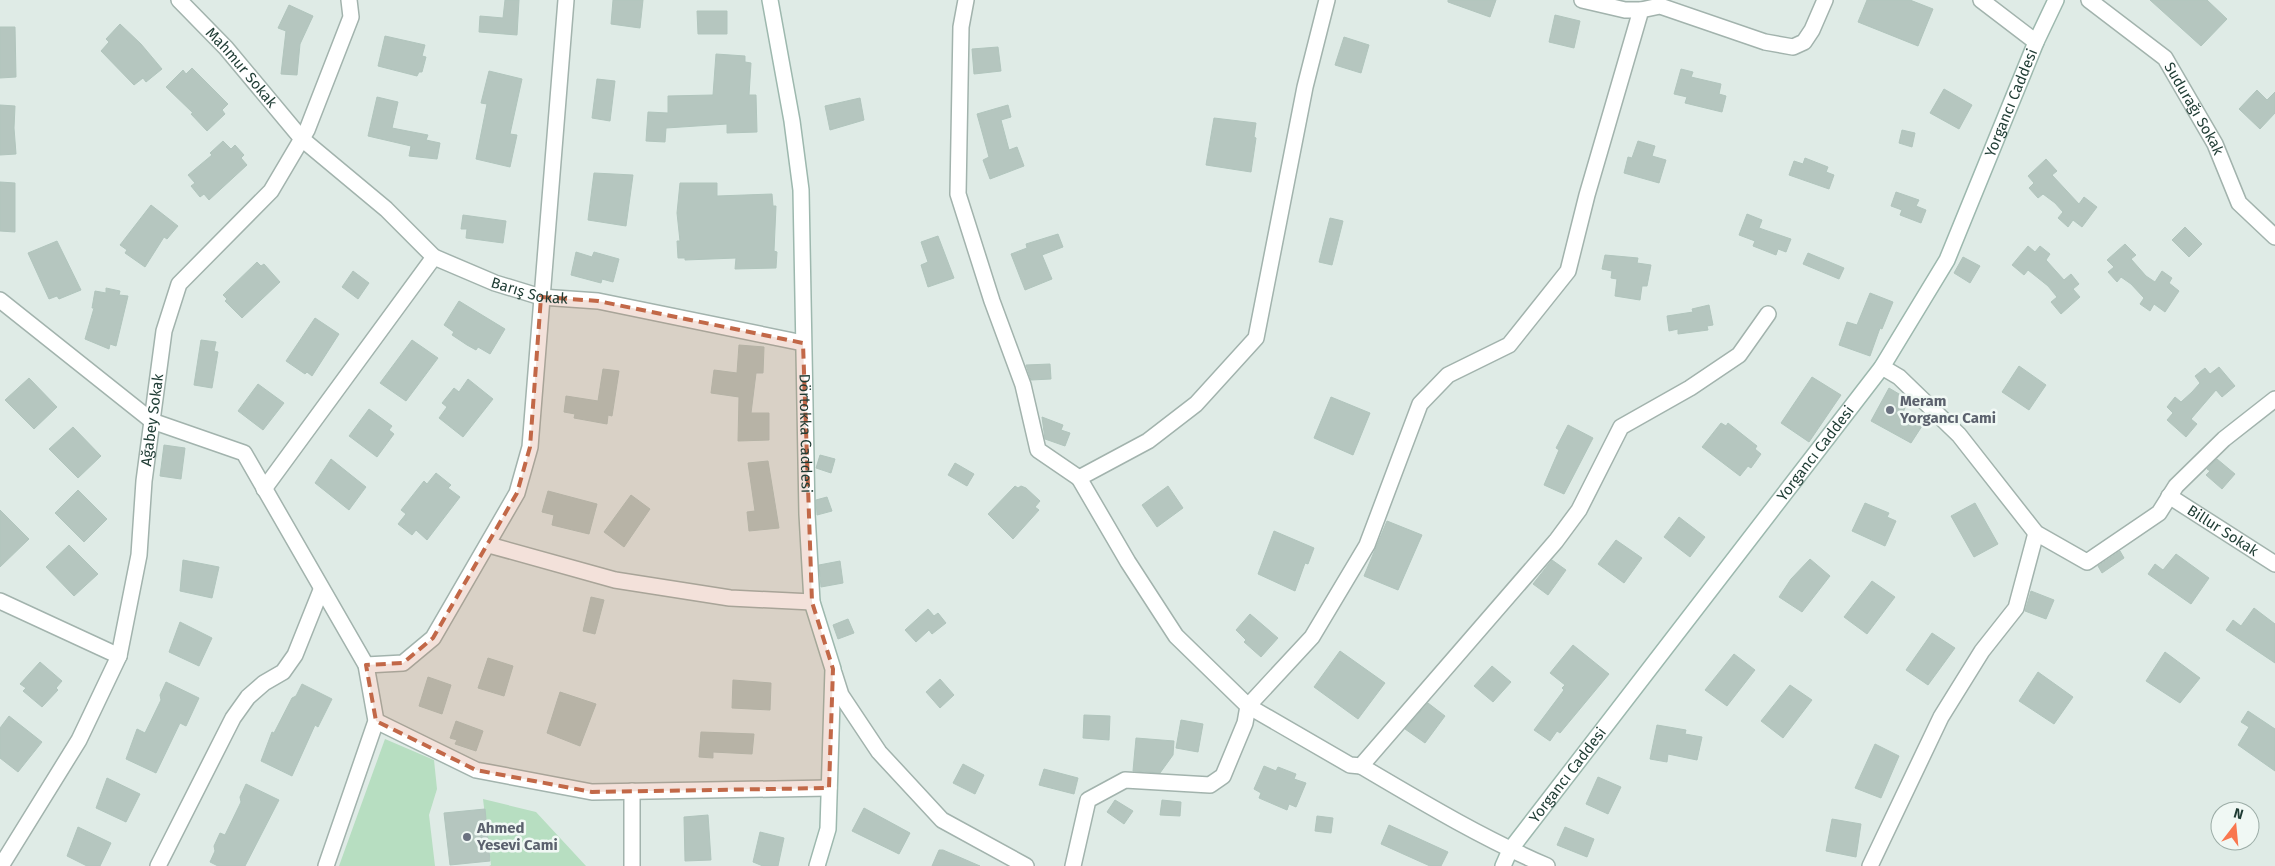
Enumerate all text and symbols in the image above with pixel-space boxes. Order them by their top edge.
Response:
street label: Mahmur Sokak [202,24,281,112]
street label: Yorgancı Caddesi [1981,46,2041,160]
street label: Sudurağı Sokak [2160,59,2228,158]
street label: Barış Sokak [489,273,569,308]
street label: Ağabey Sokak [137,372,167,467]
street label: Dörtokka Caddesi [795,374,816,493]
place label: Meram Yorgancı Cami [1899,392,1996,427]
street label: Yorgancı Caddesi [1773,402,1858,505]
marker: Meram Yorgancı Cami [1884,404,1896,416]
street label: Billur Sokak [2184,501,2262,560]
street label: Yorgancı Caddesi [1525,724,1610,826]
north arrow [2210,801,2260,851]
text: N [2232,805,2245,823]
place label: Ahmed Yesevi Cami [476,819,558,854]
marker: Ahmed Yesevi Cami [461,831,473,843]

